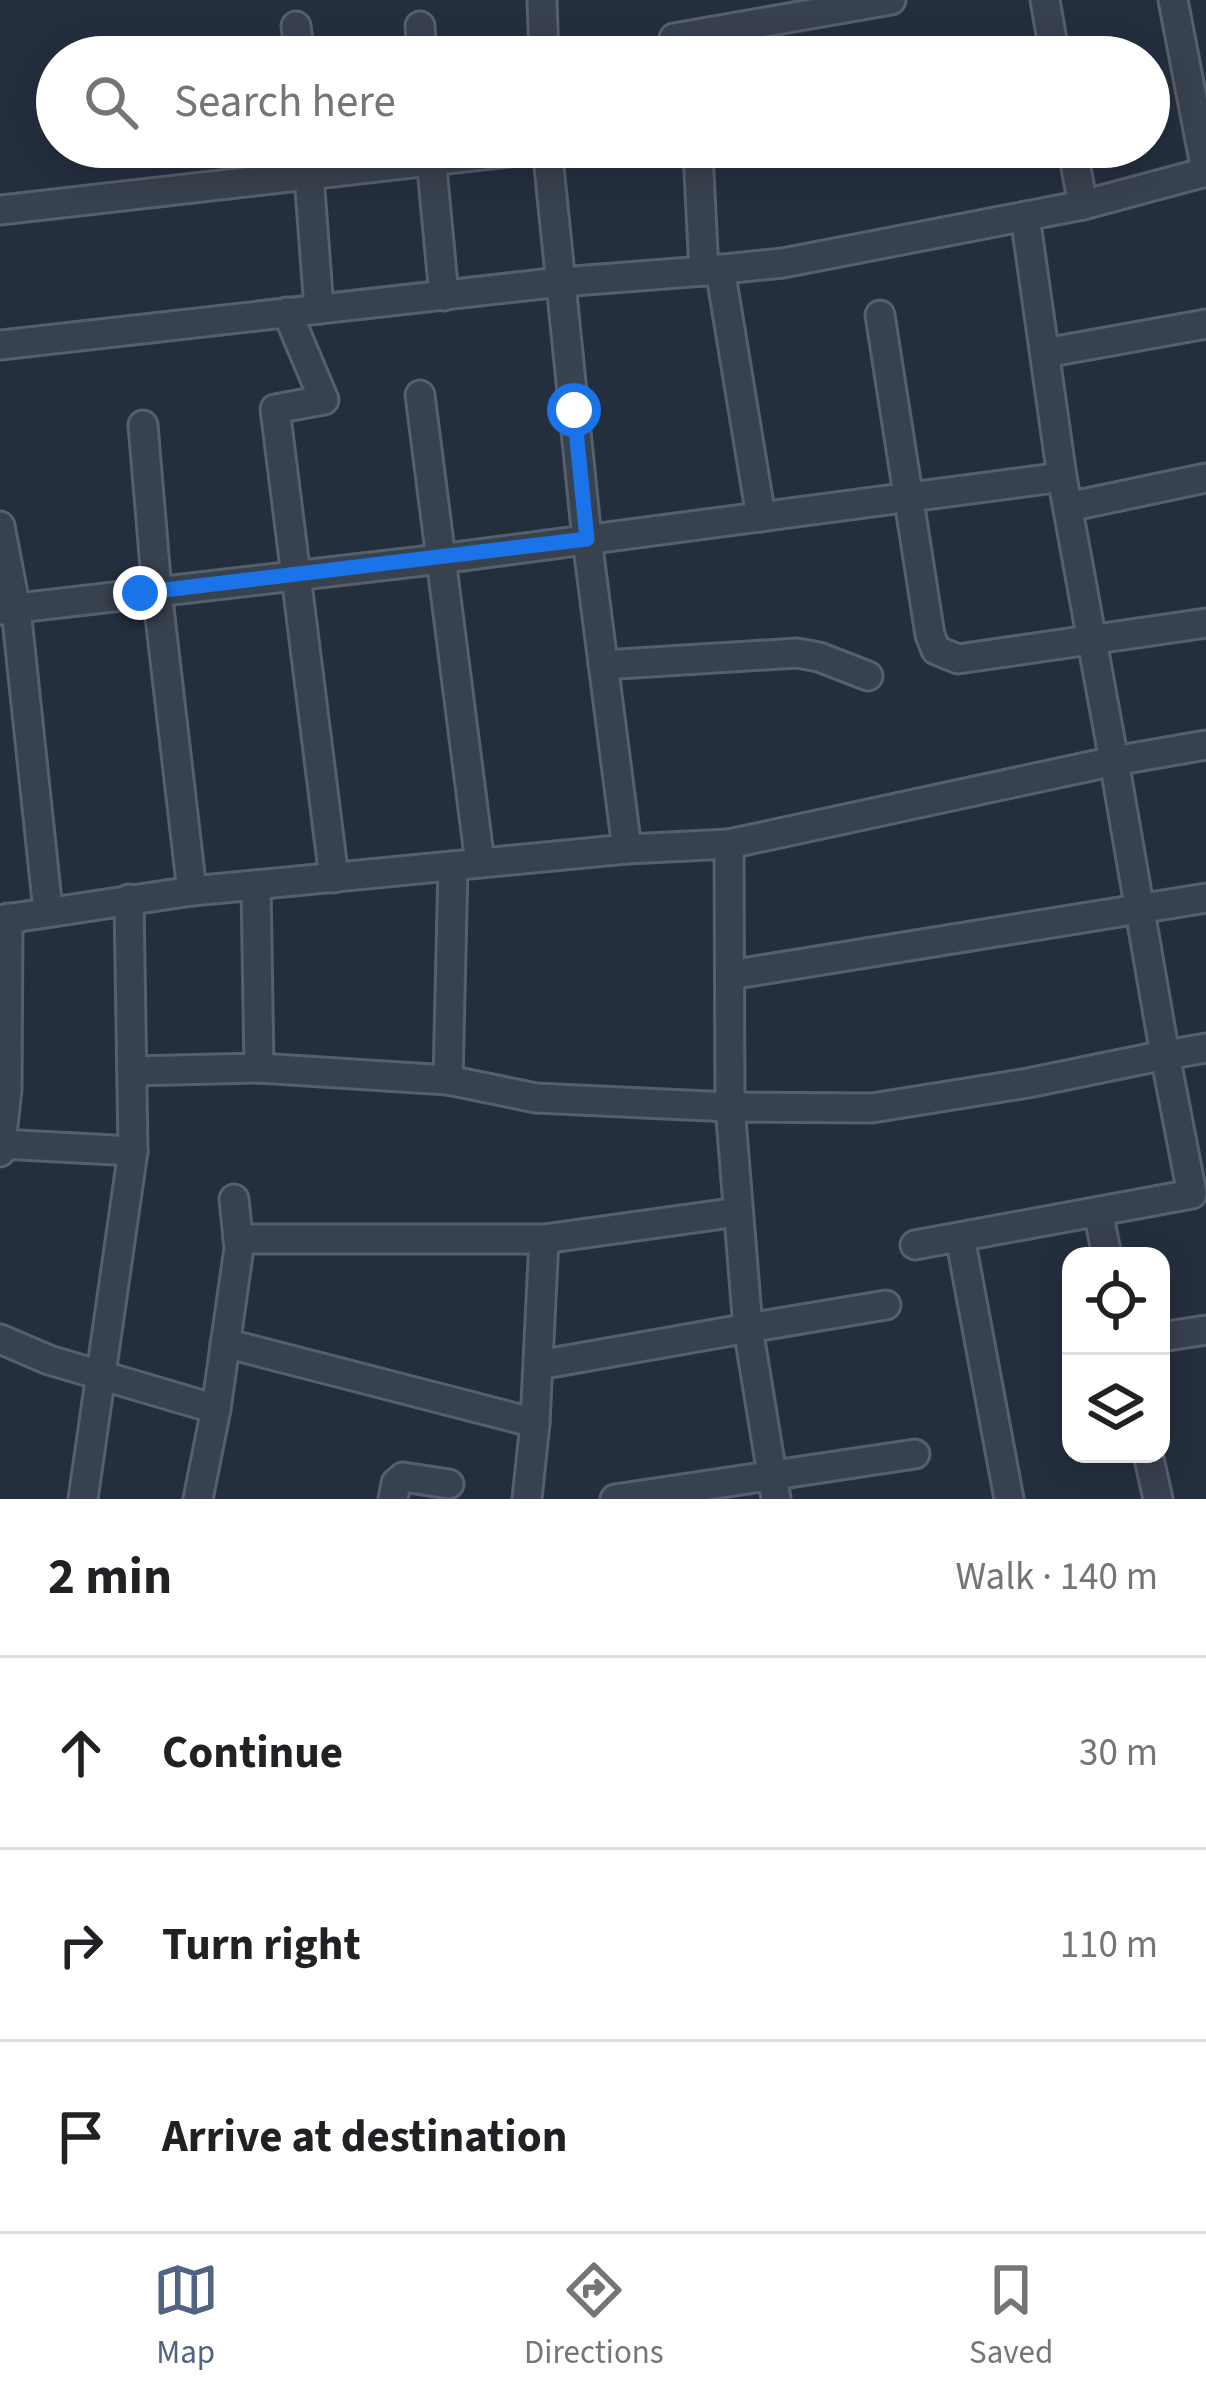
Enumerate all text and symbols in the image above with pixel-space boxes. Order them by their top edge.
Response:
search box [36,36,1170,168]
icon: search [78,69,144,135]
text: Search here [174,70,396,134]
route start [547,383,601,437]
route end [113,566,167,620]
map controls [1062,1247,1170,1463]
button: locate [1062,1247,1170,1355]
button: layers [1062,1355,1170,1463]
text: 2 min [48,1541,172,1613]
text: Walk · 140 m [955,1549,1158,1605]
icon: ahead [48,1720,114,1786]
text: Continue [162,1721,343,1785]
text: 30 m [1079,1725,1158,1781]
icon: right [48,1912,114,1978]
text: Turn right [162,1913,361,1977]
text: 110 m [1060,1917,1158,1973]
icon: arrive [48,2104,114,2170]
text: Arrive at destination [162,2105,567,2169]
tab: Map [153,2257,219,2376]
tab: Directions [524,2257,664,2376]
tab: Saved [969,2257,1053,2376]

